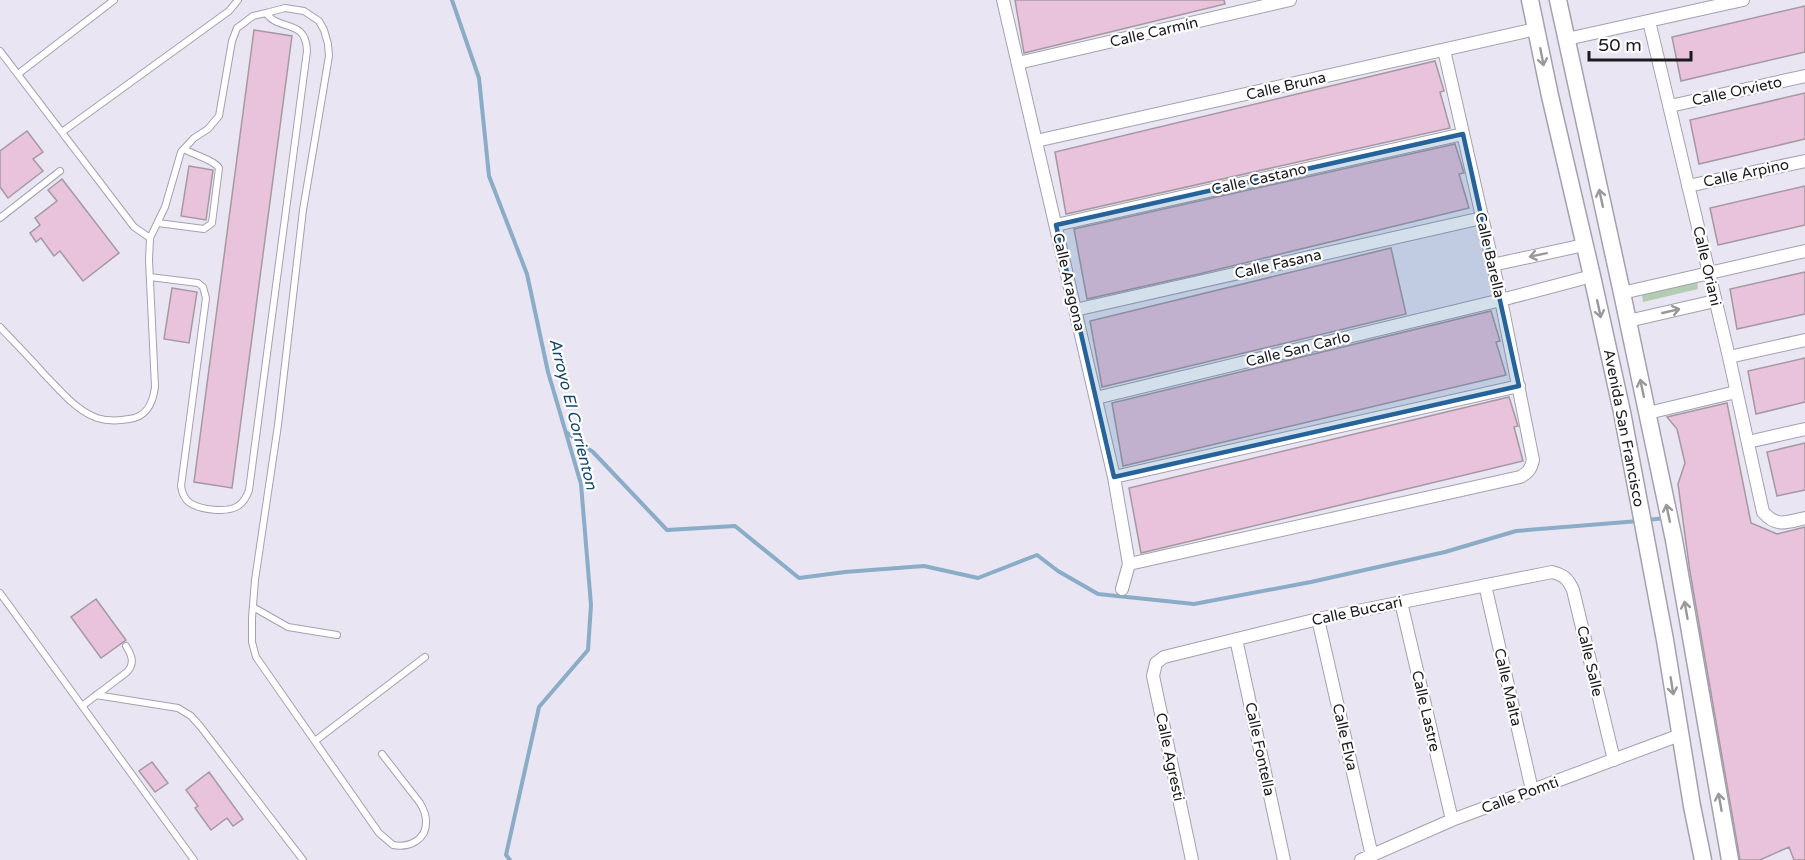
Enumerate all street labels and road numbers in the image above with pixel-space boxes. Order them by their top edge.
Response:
street label: Calle Carmín [1108,13,1200,51]
street label: Calle Bruna [1244,68,1328,104]
street label: Calle Orvieto [1690,73,1784,109]
street label: Calle Arpino [1702,155,1790,191]
street label: Calle Castano [1210,159,1308,199]
street label: Calle Barella [1471,210,1509,300]
street label: Calle Oriani [1689,224,1725,308]
street label: Calle Aragona [1049,231,1089,333]
street label: Calle Fasana [1233,245,1323,283]
street label: Calle San Carlo [1244,327,1352,371]
street label: Avenida San Francisco [1600,348,1648,508]
street label: Calle Buccari [1310,593,1404,629]
street label: Calle Salle [1573,624,1607,698]
street label: Calle Malta [1490,646,1526,728]
street label: Calle Lastre [1408,669,1444,753]
street label: Calle Fontella [1241,701,1279,797]
street label: Calle Elva [1329,702,1361,772]
street label: Calle Agresti [1152,711,1188,803]
street label: Calle Pomti [1479,773,1561,817]

